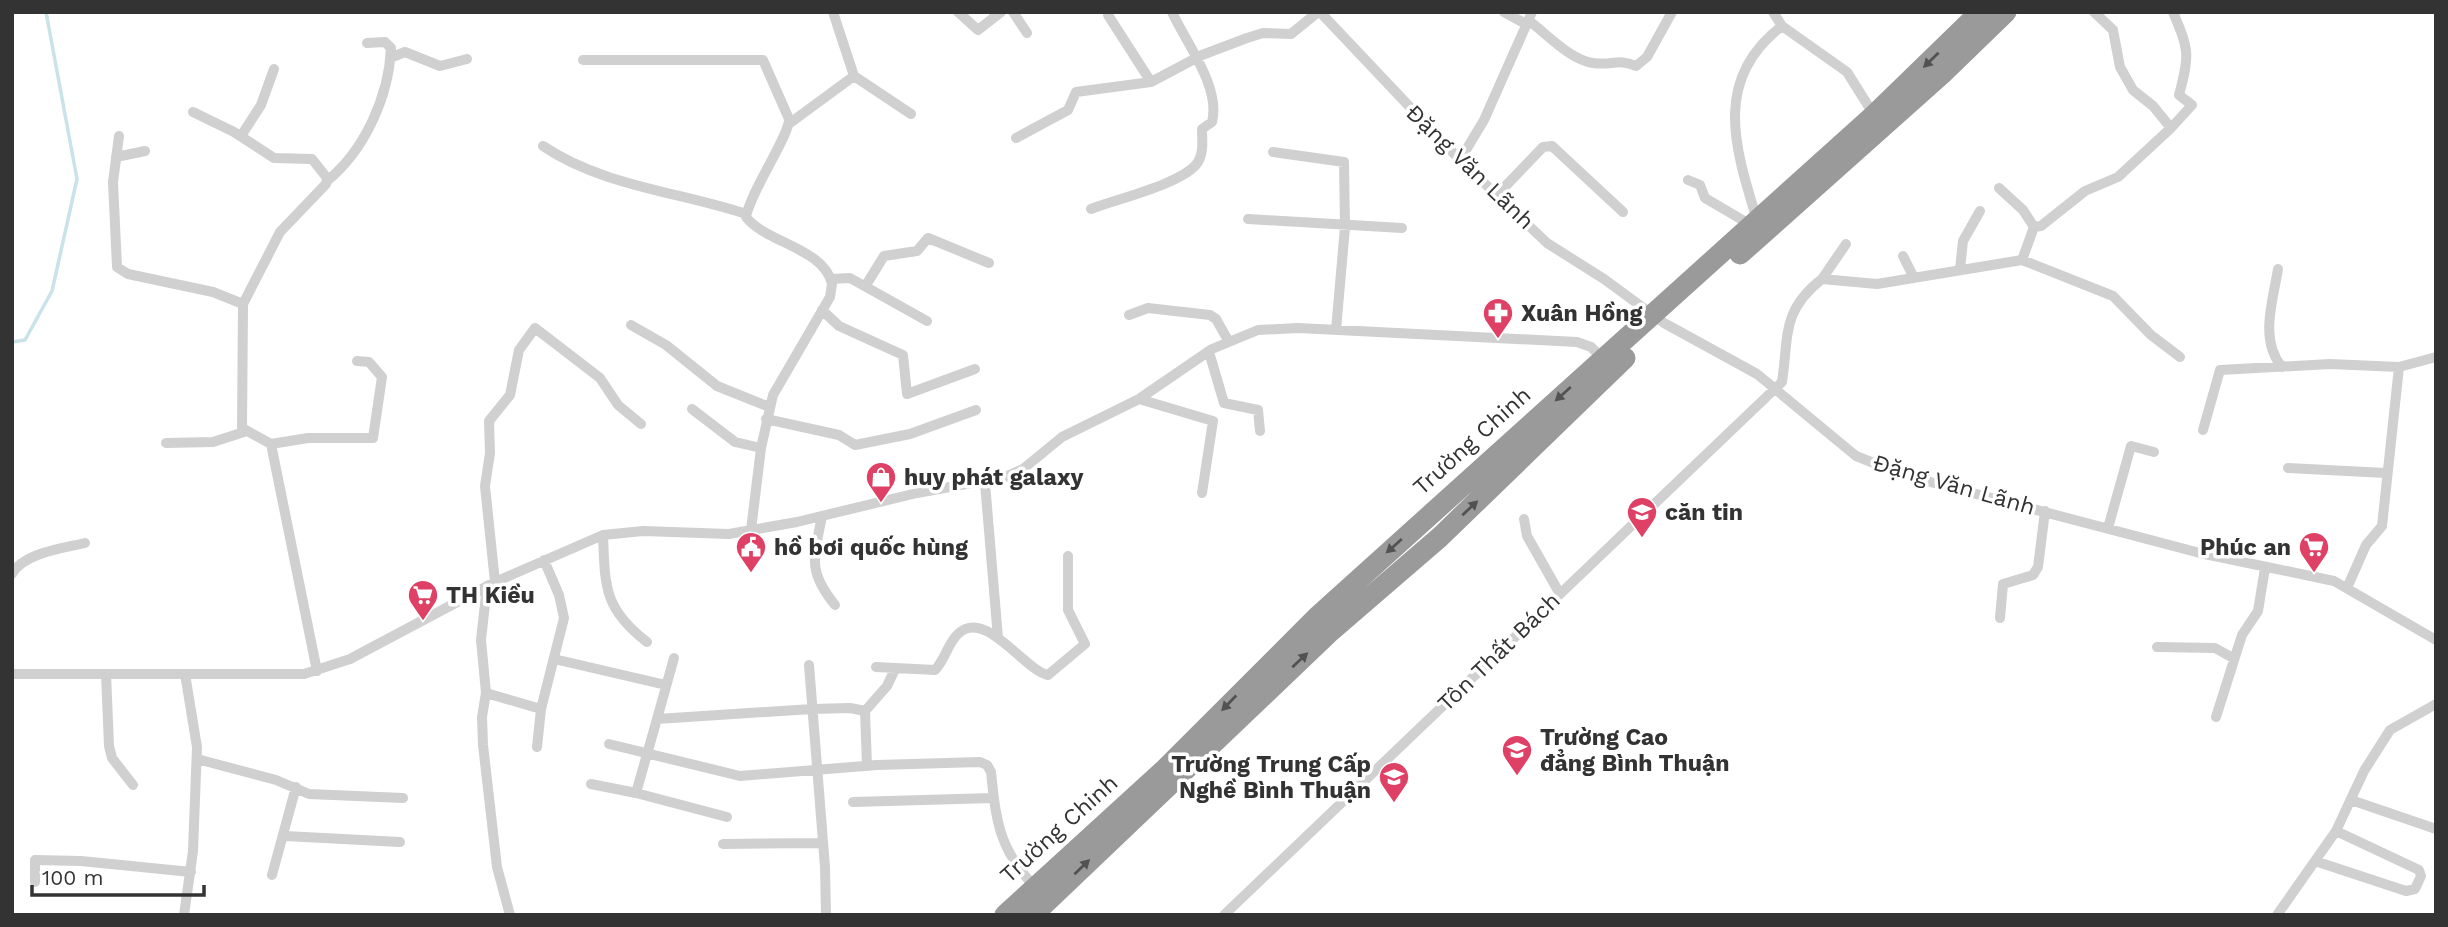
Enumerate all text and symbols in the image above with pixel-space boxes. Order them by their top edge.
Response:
one-way arrow [1922,51,1939,68]
street label: Đặng Văn Lãnh [1400,99,1540,235]
pharmacy icon: Xuân Hồng [1481,296,1515,340]
place label: Xuân Hồng [1521,300,1642,327]
street label: Trường Chinh [1408,381,1536,501]
one-way arrow [1554,386,1572,402]
street label: Đặng Văn Lãnh [1870,449,2038,521]
shop icon: huy phát galaxy [864,460,898,504]
place label: huy phát galaxy [904,464,1083,491]
school or university icon: căn tin [1625,495,1659,539]
place label: căn tin [1665,499,1743,526]
one-way arrow [1461,501,1478,517]
public building icon: hồ bơi quốc hùng [734,530,768,574]
supermarket icon: Phúc an [2297,530,2331,574]
place label: hồ bơi quốc hùng [774,534,968,561]
place label: Phúc an [2200,534,2291,561]
one-way arrow [1386,538,1403,554]
supermarket icon: TH Kiều [406,578,440,622]
place label: TH Kiều [446,582,535,609]
street label: Tôn Thất Bách [1432,587,1566,717]
one-way arrow [1291,652,1308,668]
one-way arrow [1221,695,1238,712]
place label: Trường Cao đẳng Bình Thuận [1540,724,1730,777]
school or university icon: Trường Cao đẳng Bình Thuận [1500,733,1534,777]
place label: Trường Trung Cấp Nghề Bình Thuận [1171,751,1371,804]
school or university icon: Trường Trung Cấp Nghề Bình Thuận [1377,760,1411,804]
street label: Trường Chinh [995,769,1123,889]
scale bar [32,853,203,897]
one-way arrow [1073,860,1090,876]
text: 100 m [42,865,104,890]

